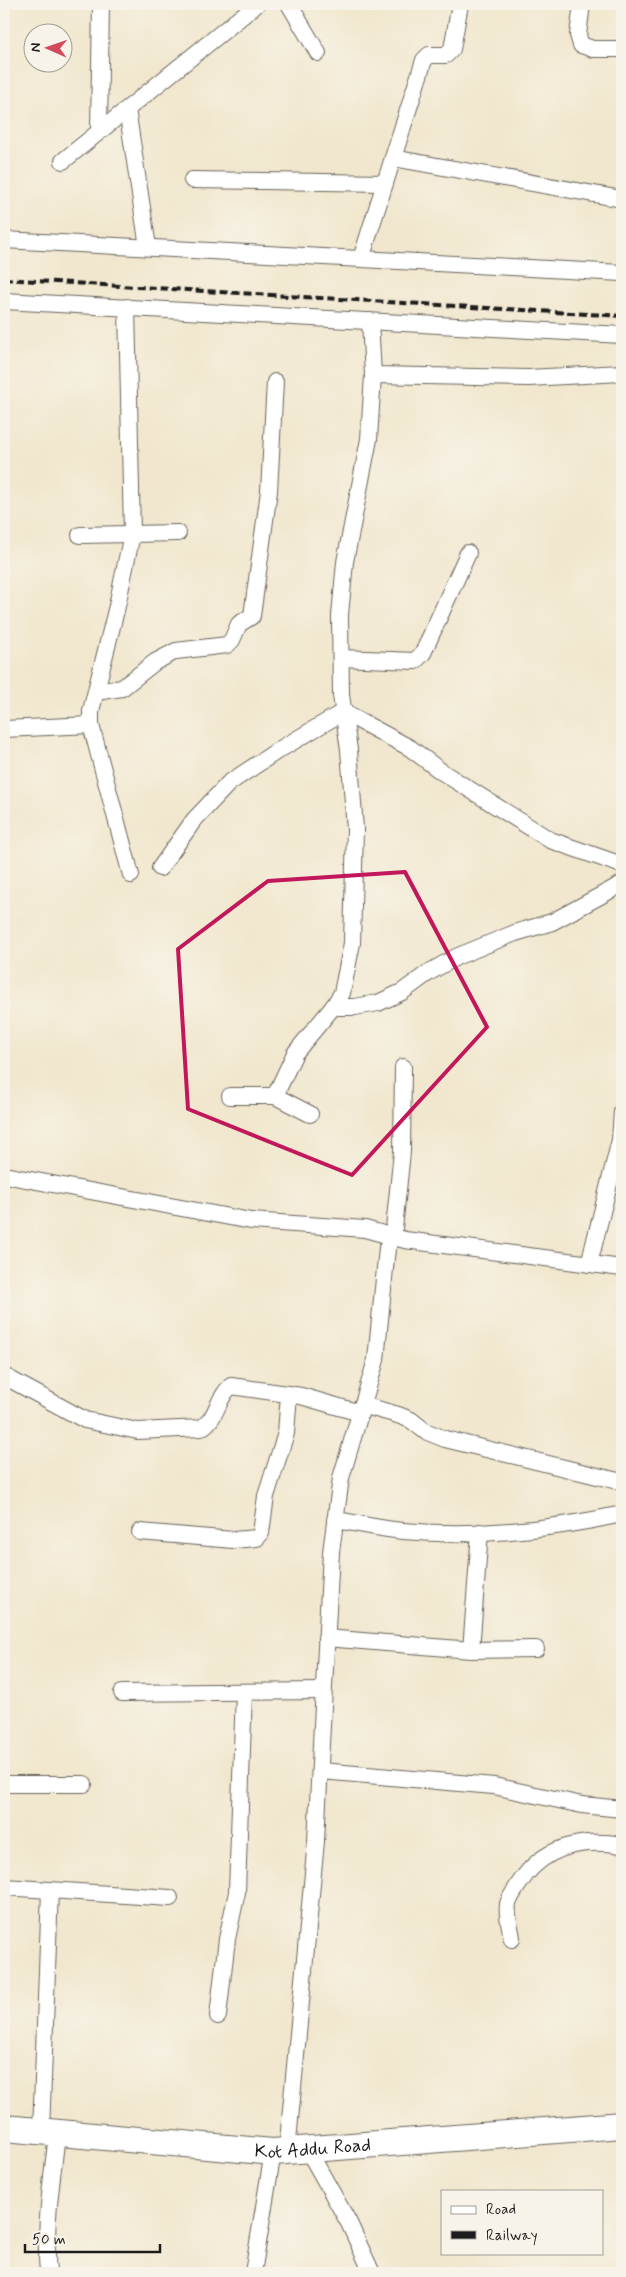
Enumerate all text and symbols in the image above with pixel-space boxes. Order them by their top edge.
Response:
north arrow [22,22,72,72]
text: N [27,43,45,53]
street label: Kot Addu Road [254,2132,372,2165]
legend [441,2190,604,2254]
text: Road [486,2200,516,2220]
scale bar [25,2222,160,2254]
text: Railway [486,2226,538,2246]
text: 50 m [32,2230,66,2250]

